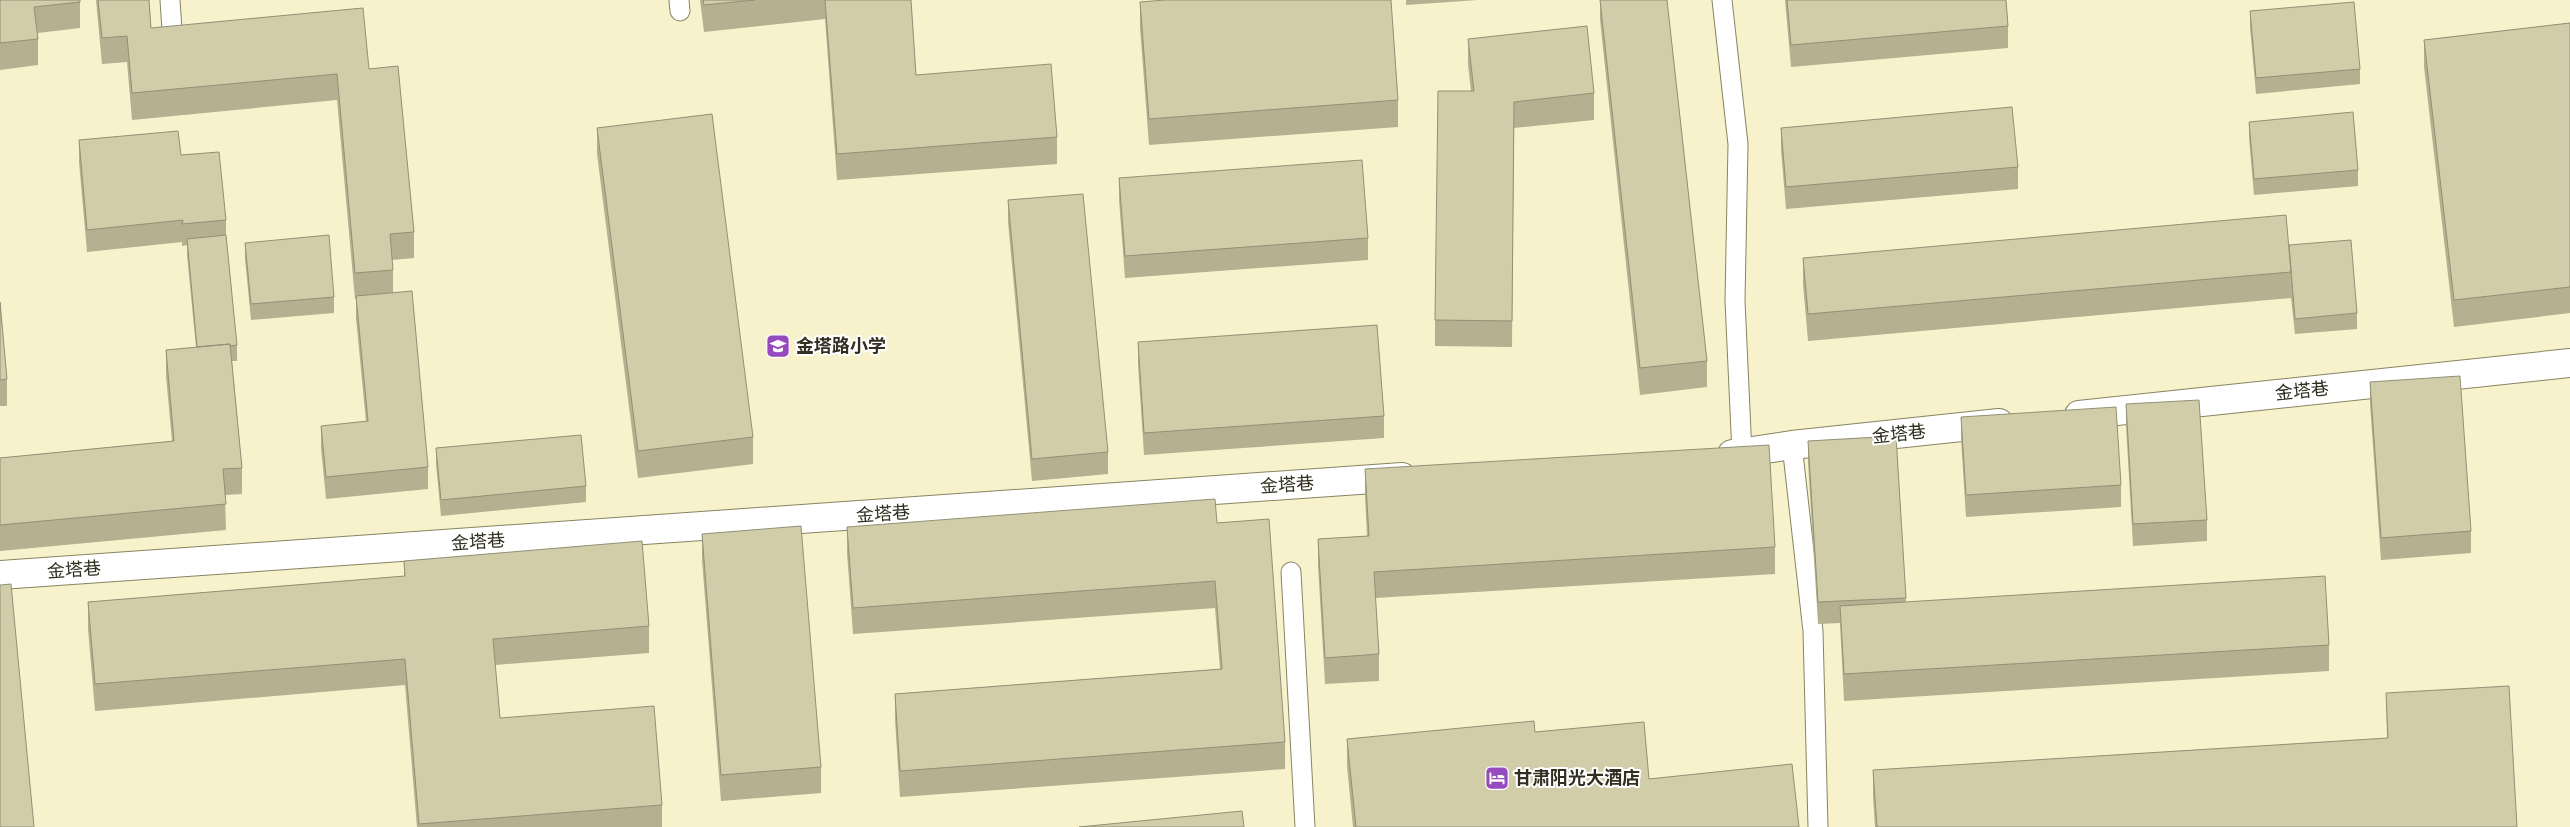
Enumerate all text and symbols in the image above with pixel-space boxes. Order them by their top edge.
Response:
school or university icon: 金塔路小学 [765,333,791,359]
place label: 金塔路小学 [796,336,886,356]
street label: 金塔巷 [2274,378,2330,404]
street label: 金塔巷 [1871,421,1927,447]
street label: 金塔巷 [1259,473,1315,497]
street label: 金塔巷 [855,502,911,526]
street label: 金塔巷 [450,530,506,554]
street label: 金塔巷 [46,558,102,582]
hotel icon: 甘肃阳光大酒店 [1484,765,1510,791]
place label: 甘肃阳光大酒店 [1514,768,1640,788]

